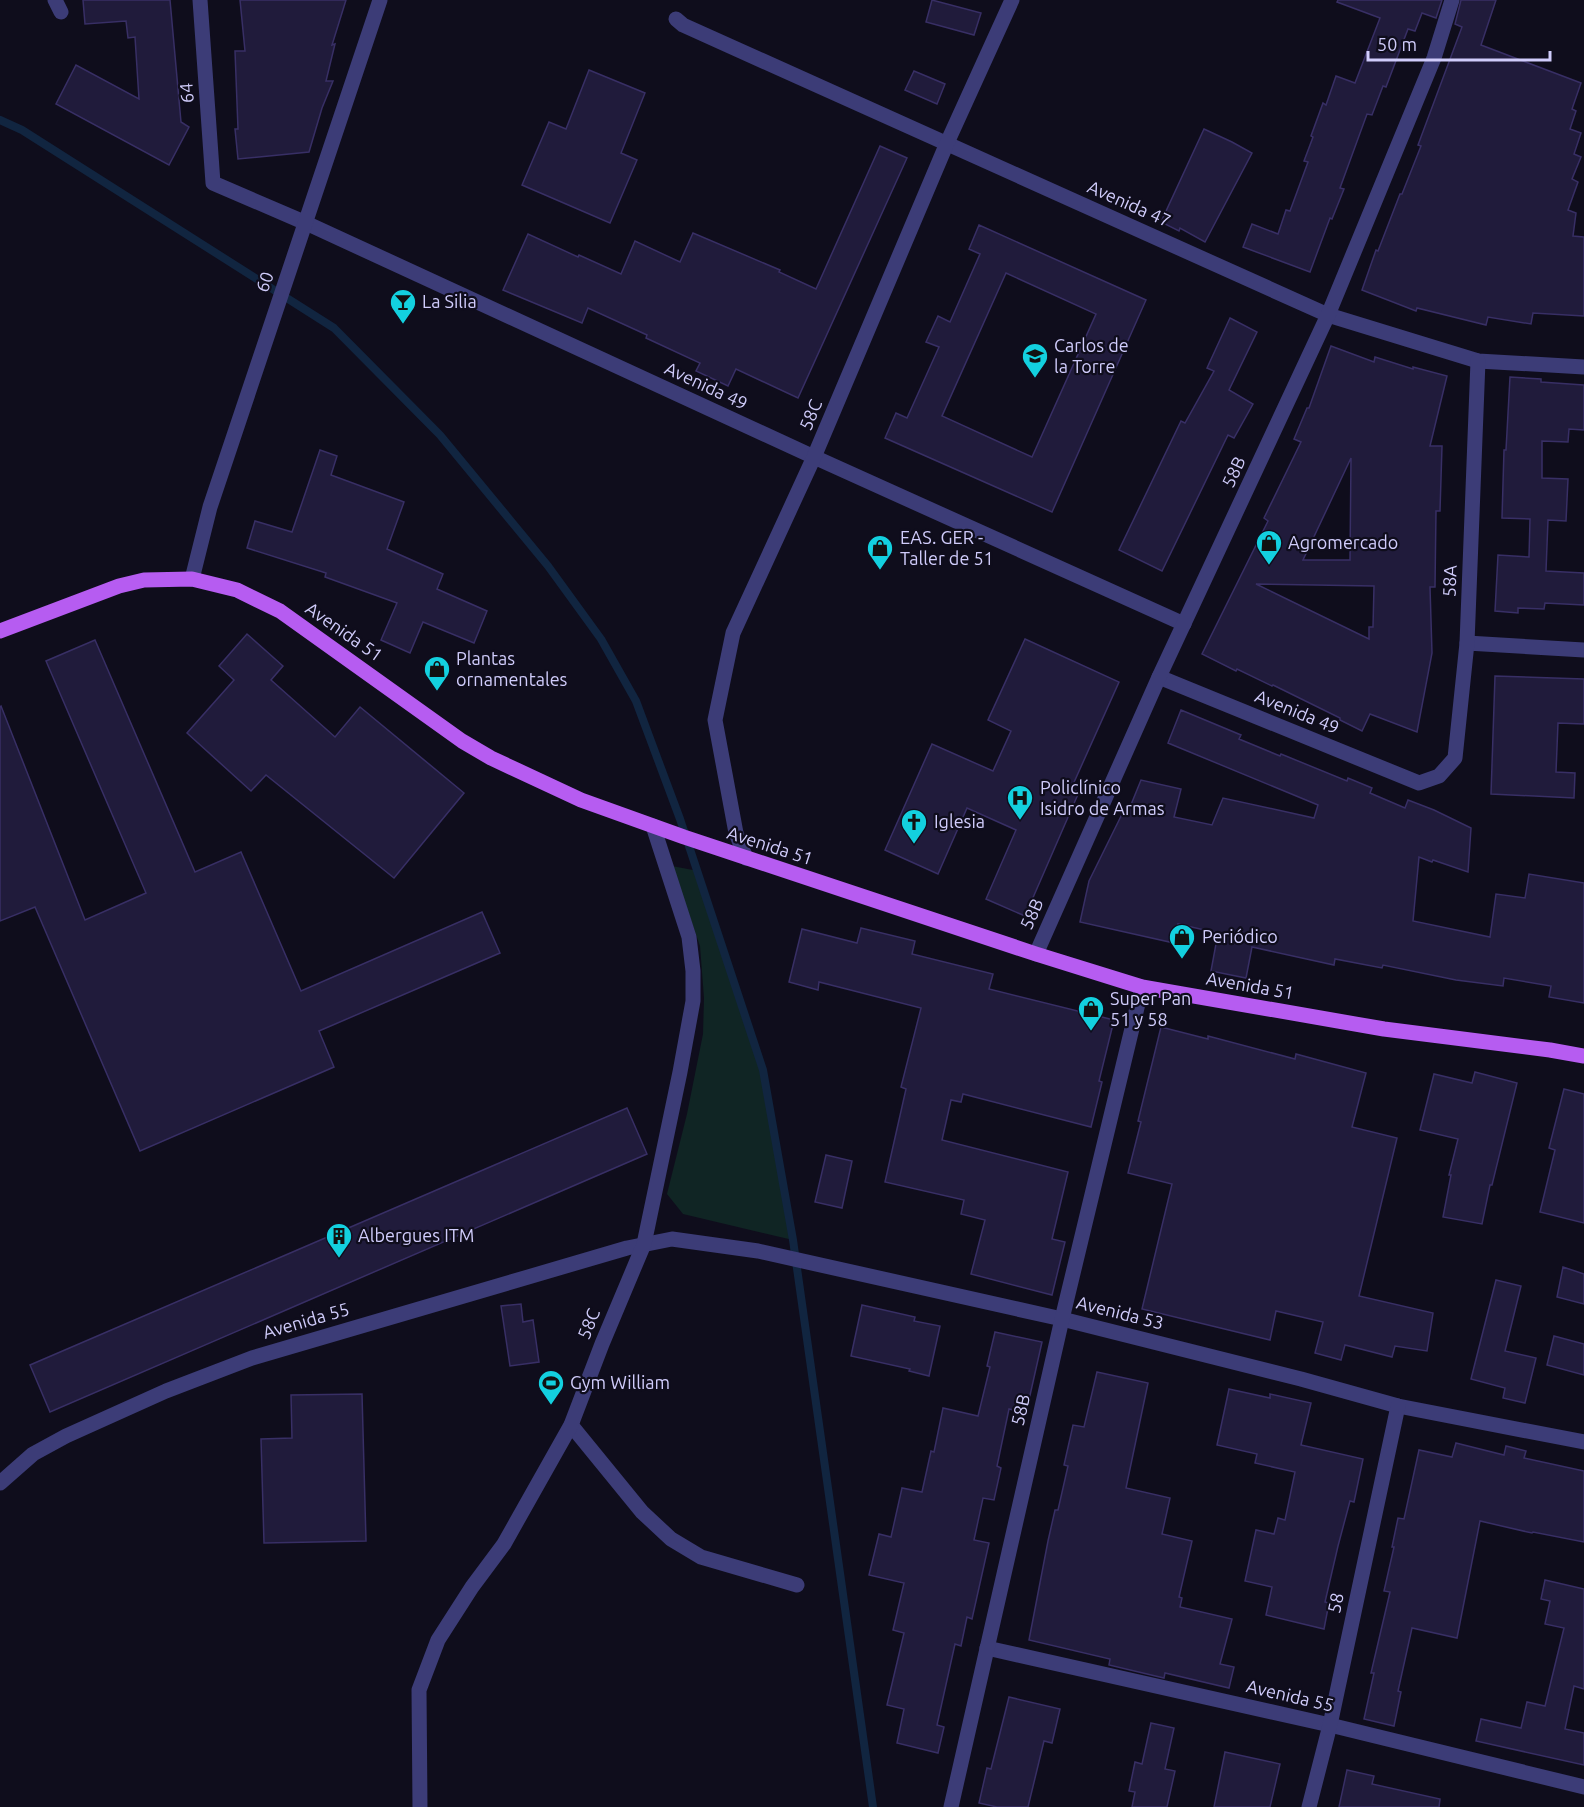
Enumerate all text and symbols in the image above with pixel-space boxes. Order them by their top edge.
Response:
scale bar [1368,24,1550,62]
text: 50 m [1377,34,1417,54]
street label: 64 [175,82,197,104]
street label: Avenida 47 [1085,176,1174,230]
street label: 60 [251,269,277,295]
bar icon: La Silia [388,287,418,325]
place label: La Silia [422,291,477,311]
place label: Carlos de la Torre [1054,335,1129,376]
school or university icon: Carlos de la Torre [1020,341,1050,379]
street label: Avenida 49 [662,357,751,413]
street label: 58C [795,396,825,433]
street label: 58B [1217,453,1249,490]
place label: EAS. GER - Taller de 51 [900,527,994,568]
shop icon: Agromercado [1254,528,1284,566]
place label: Agromercado [1288,532,1398,552]
shop icon: EAS. GER - Taller de 51 [865,533,895,571]
street label: 58A [1438,564,1460,597]
street label: Avenida 51 [302,597,387,665]
place label: Plantas ornamentales [456,648,568,689]
shop icon: Plantas ornamentales [422,654,452,692]
street label: Avenida 49 [1252,685,1342,737]
place label: Policlínico Isidro de Armas [1040,777,1165,818]
hospital icon: Policlínico Isidro de Armas [1005,783,1035,821]
church icon: Iglesia [899,807,929,845]
place label: Iglesia [934,811,985,831]
street label: Avenida 51 [725,822,816,868]
street label: 58B [1015,895,1047,932]
shop icon: Periódico [1167,922,1197,960]
place label: Periódico [1202,926,1278,946]
street label: Avenida 51 [1205,967,1296,1003]
place label: Super Pan 51 y 58 [1110,988,1191,1029]
shop icon: Super Pan 51 y 58 [1076,994,1106,1032]
building icon: Albergues ITM [324,1221,354,1259]
place label: Albergues ITM [358,1225,474,1245]
street label: Avenida 53 [1075,1292,1166,1333]
street label: Avenida 55 [260,1298,351,1342]
street label: 58C [573,1305,603,1342]
sports icon: Gym William [536,1368,566,1406]
place label: Gym William [570,1372,670,1392]
street label: 58B [1007,1392,1033,1427]
street label: 58 [1323,1591,1347,1615]
street label: Avenida 55 [1245,1675,1336,1715]

